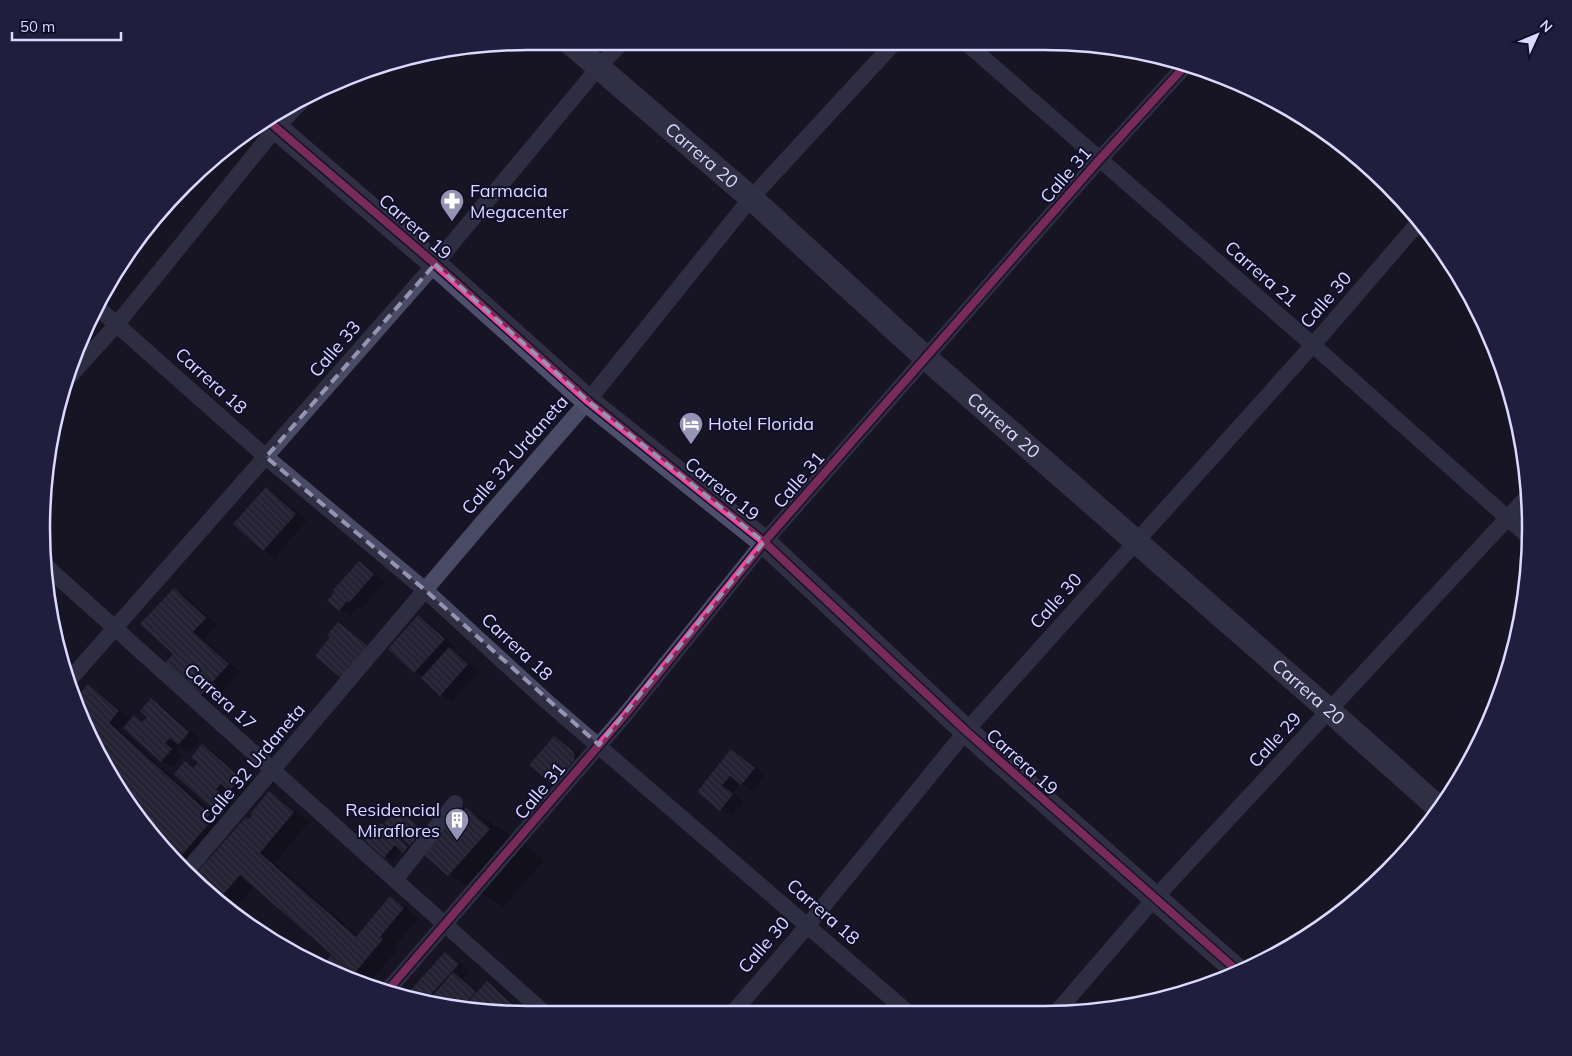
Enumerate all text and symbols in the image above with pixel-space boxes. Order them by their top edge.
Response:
scale bar [12,10,121,42]
north arrow [1512,10,1562,60]
text: N [1536,16,1556,36]
text: 50 m [20,17,55,36]
street label: Carrera 20 [661,117,743,193]
street label: Calle 31 [1035,142,1096,208]
place label: Farmacia Megacenter [470,179,569,223]
pharmacy icon: Farmacia Megacenter [439,188,465,222]
street label: Carrera 19 [374,189,456,265]
street label: Carrera 21 [1220,236,1302,312]
street label: Calle 30 [1295,267,1356,333]
street label: Calle 33 [304,316,365,382]
street label: Carrera 18 [171,342,252,419]
street label: Carrera 20 [963,387,1045,463]
street label: Calle 32 Urdaneta [456,390,573,519]
hotel icon: Hotel Florida [678,411,704,445]
place label: Hotel Florida [708,412,814,435]
street label: Calle 31 [768,447,829,513]
street label: Carrera 19 [680,452,764,526]
street label: Calle 30 [1025,568,1087,633]
street label: Carrera 18 [477,608,558,685]
street label: Carrera 20 [1268,654,1350,730]
street label: Carrera 17 [180,658,261,735]
street label: Calle 32 Urdaneta [195,699,310,829]
street label: Calle 29 [1243,707,1306,772]
street label: Carrera 19 [982,723,1063,800]
street label: Calle 31 [509,757,570,824]
place label: Residencial Miraflores [345,798,440,842]
building icon: Residencial Miraflores [444,807,470,841]
street label: Carrera 18 [782,874,864,950]
street label: Calle 30 [733,912,794,978]

